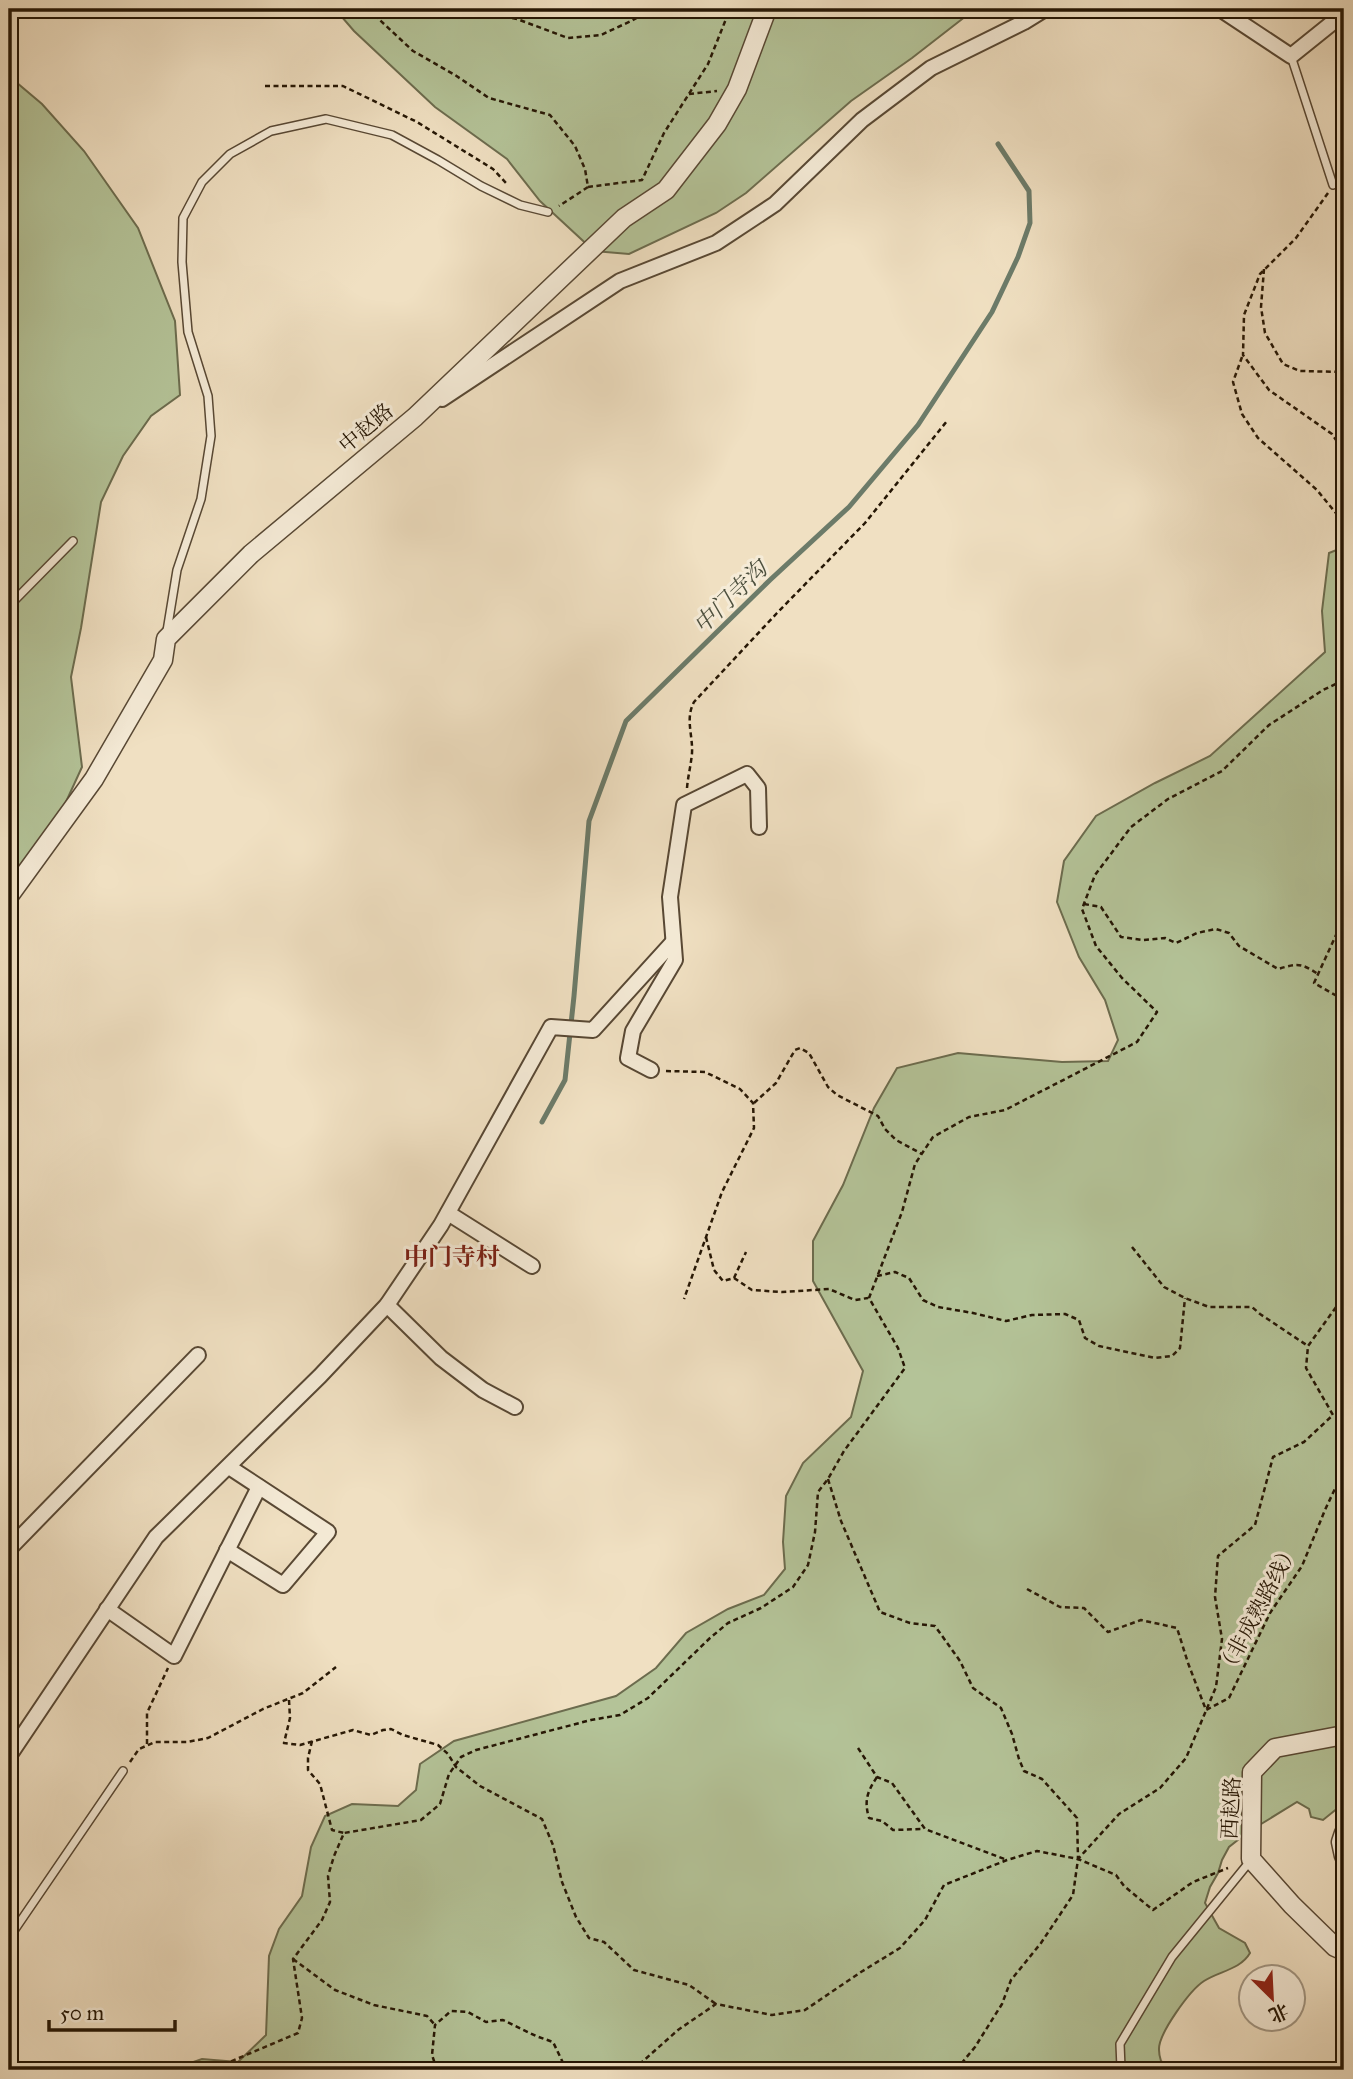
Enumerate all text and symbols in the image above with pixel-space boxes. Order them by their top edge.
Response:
street label: 中赵路 [334,398,398,458]
water label: 中门寺沟 [687,553,775,639]
district label: 中门寺村 [404,1242,500,1272]
street label: （非成熟路线） [1212,1538,1304,1680]
street label: 西赵路 [1216,1776,1246,1840]
north arrow [1238,1964,1308,2034]
scale bar [49,1988,175,2032]
text: 北 [1265,1999,1292,2027]
text: 50 m [60,2000,105,2026]

